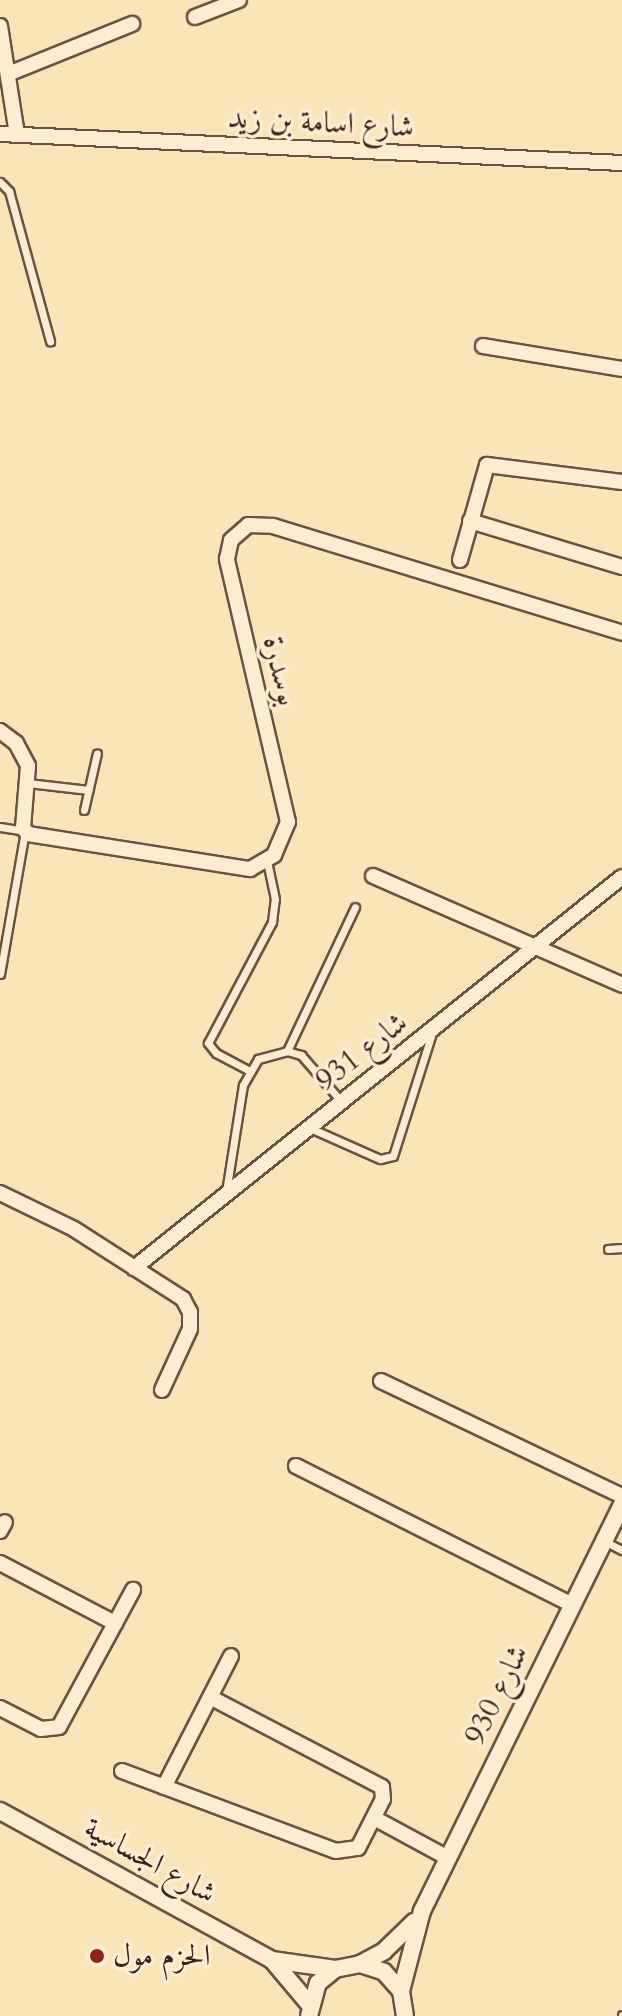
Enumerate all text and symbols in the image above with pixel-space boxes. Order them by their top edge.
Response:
street label: شارع اسامة بن زيد [227,100,415,146]
street label: بوسدرة [254,633,306,709]
street label: شارع 931 [309,1005,415,1099]
street label: شارع 930 [458,1639,536,1751]
street label: شارع الجساسية [78,1810,222,1912]
place label: الحزم مول [113,1938,210,1974]
marker: الحزم مول [88,1947,106,1965]

